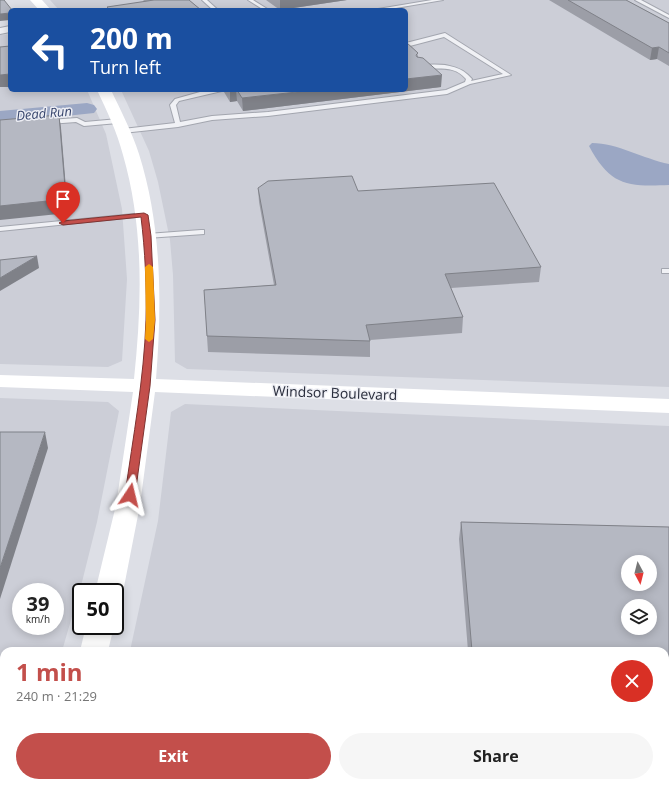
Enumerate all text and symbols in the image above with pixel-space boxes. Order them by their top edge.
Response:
text: 200 m [90,19,173,57]
icon: left [24,24,76,76]
text: Turn left [90,55,161,79]
water label: Dead Run [15,102,73,124]
pin [46,182,80,223]
icon: arrive [52,188,74,210]
street label: Windsor Boulevard [272,381,398,404]
position arrow [109,474,151,516]
north arrow [621,555,657,591]
map controls [621,555,657,635]
speed limit sign: 50 [72,583,124,635]
text: 39 [27,590,49,617]
button: layers [621,599,657,635]
text: km/h [26,612,50,626]
text: 1 min [16,655,83,688]
button: close [611,660,653,702]
text: 240 m · 21:29 [16,687,97,705]
button: Exit [16,733,331,779]
button: Share [339,733,653,779]

